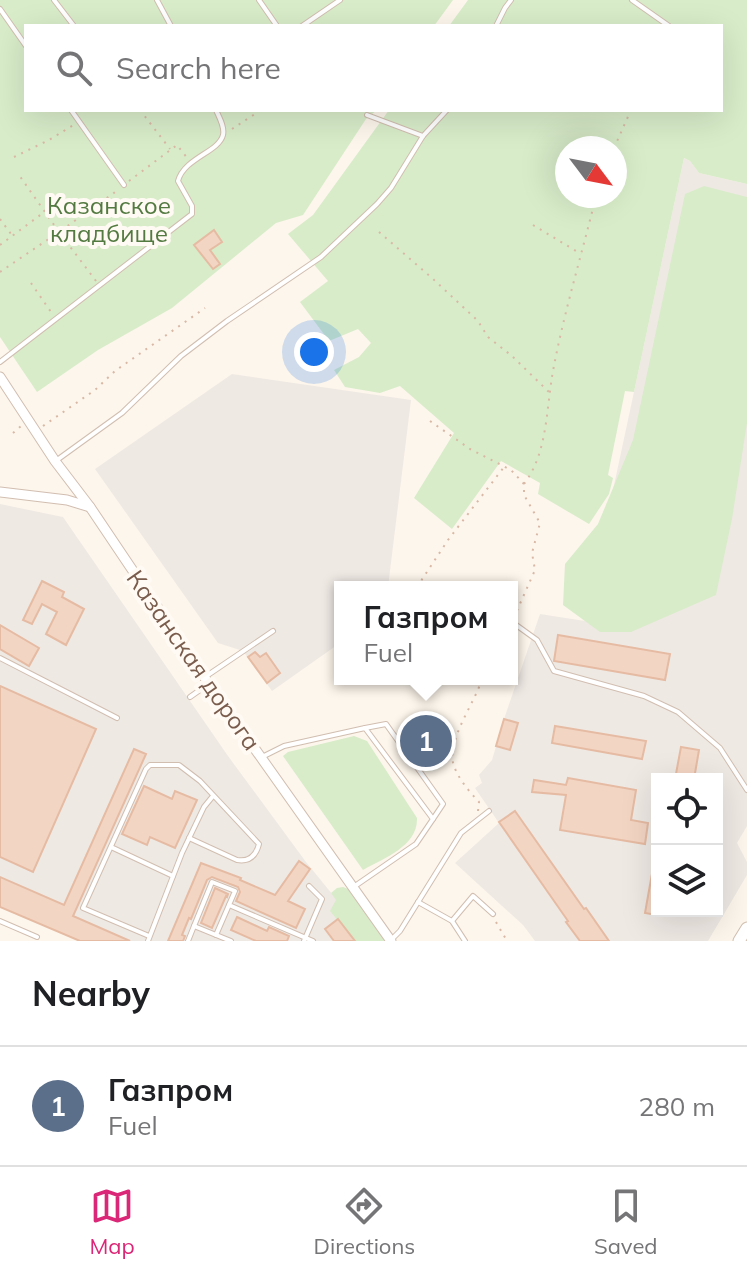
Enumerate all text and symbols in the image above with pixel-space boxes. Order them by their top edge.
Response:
search box [24,24,723,112]
icon: search [52,46,96,90]
text: Search here [116,49,281,87]
north arrow [555,136,627,208]
park label: Казанское кладбище [47,190,171,248]
your location [294,332,334,372]
street label: Казанская дорога [121,564,267,756]
popup [334,581,518,685]
text: Газпром [363,598,489,636]
text: Fuel [363,636,413,669]
pin: 1 [400,711,452,771]
map controls [651,773,723,917]
button: locate [651,773,723,845]
button: layers [651,845,723,917]
text: Nearby [32,972,150,1015]
text: Газпром [108,1071,233,1109]
text: 1 [50,1090,66,1123]
text: 280 m [639,1090,715,1123]
text: Fuel [108,1109,158,1142]
tab: Map [89,1184,135,1260]
tab: Directions [314,1184,415,1260]
tab: Saved [594,1184,658,1260]

